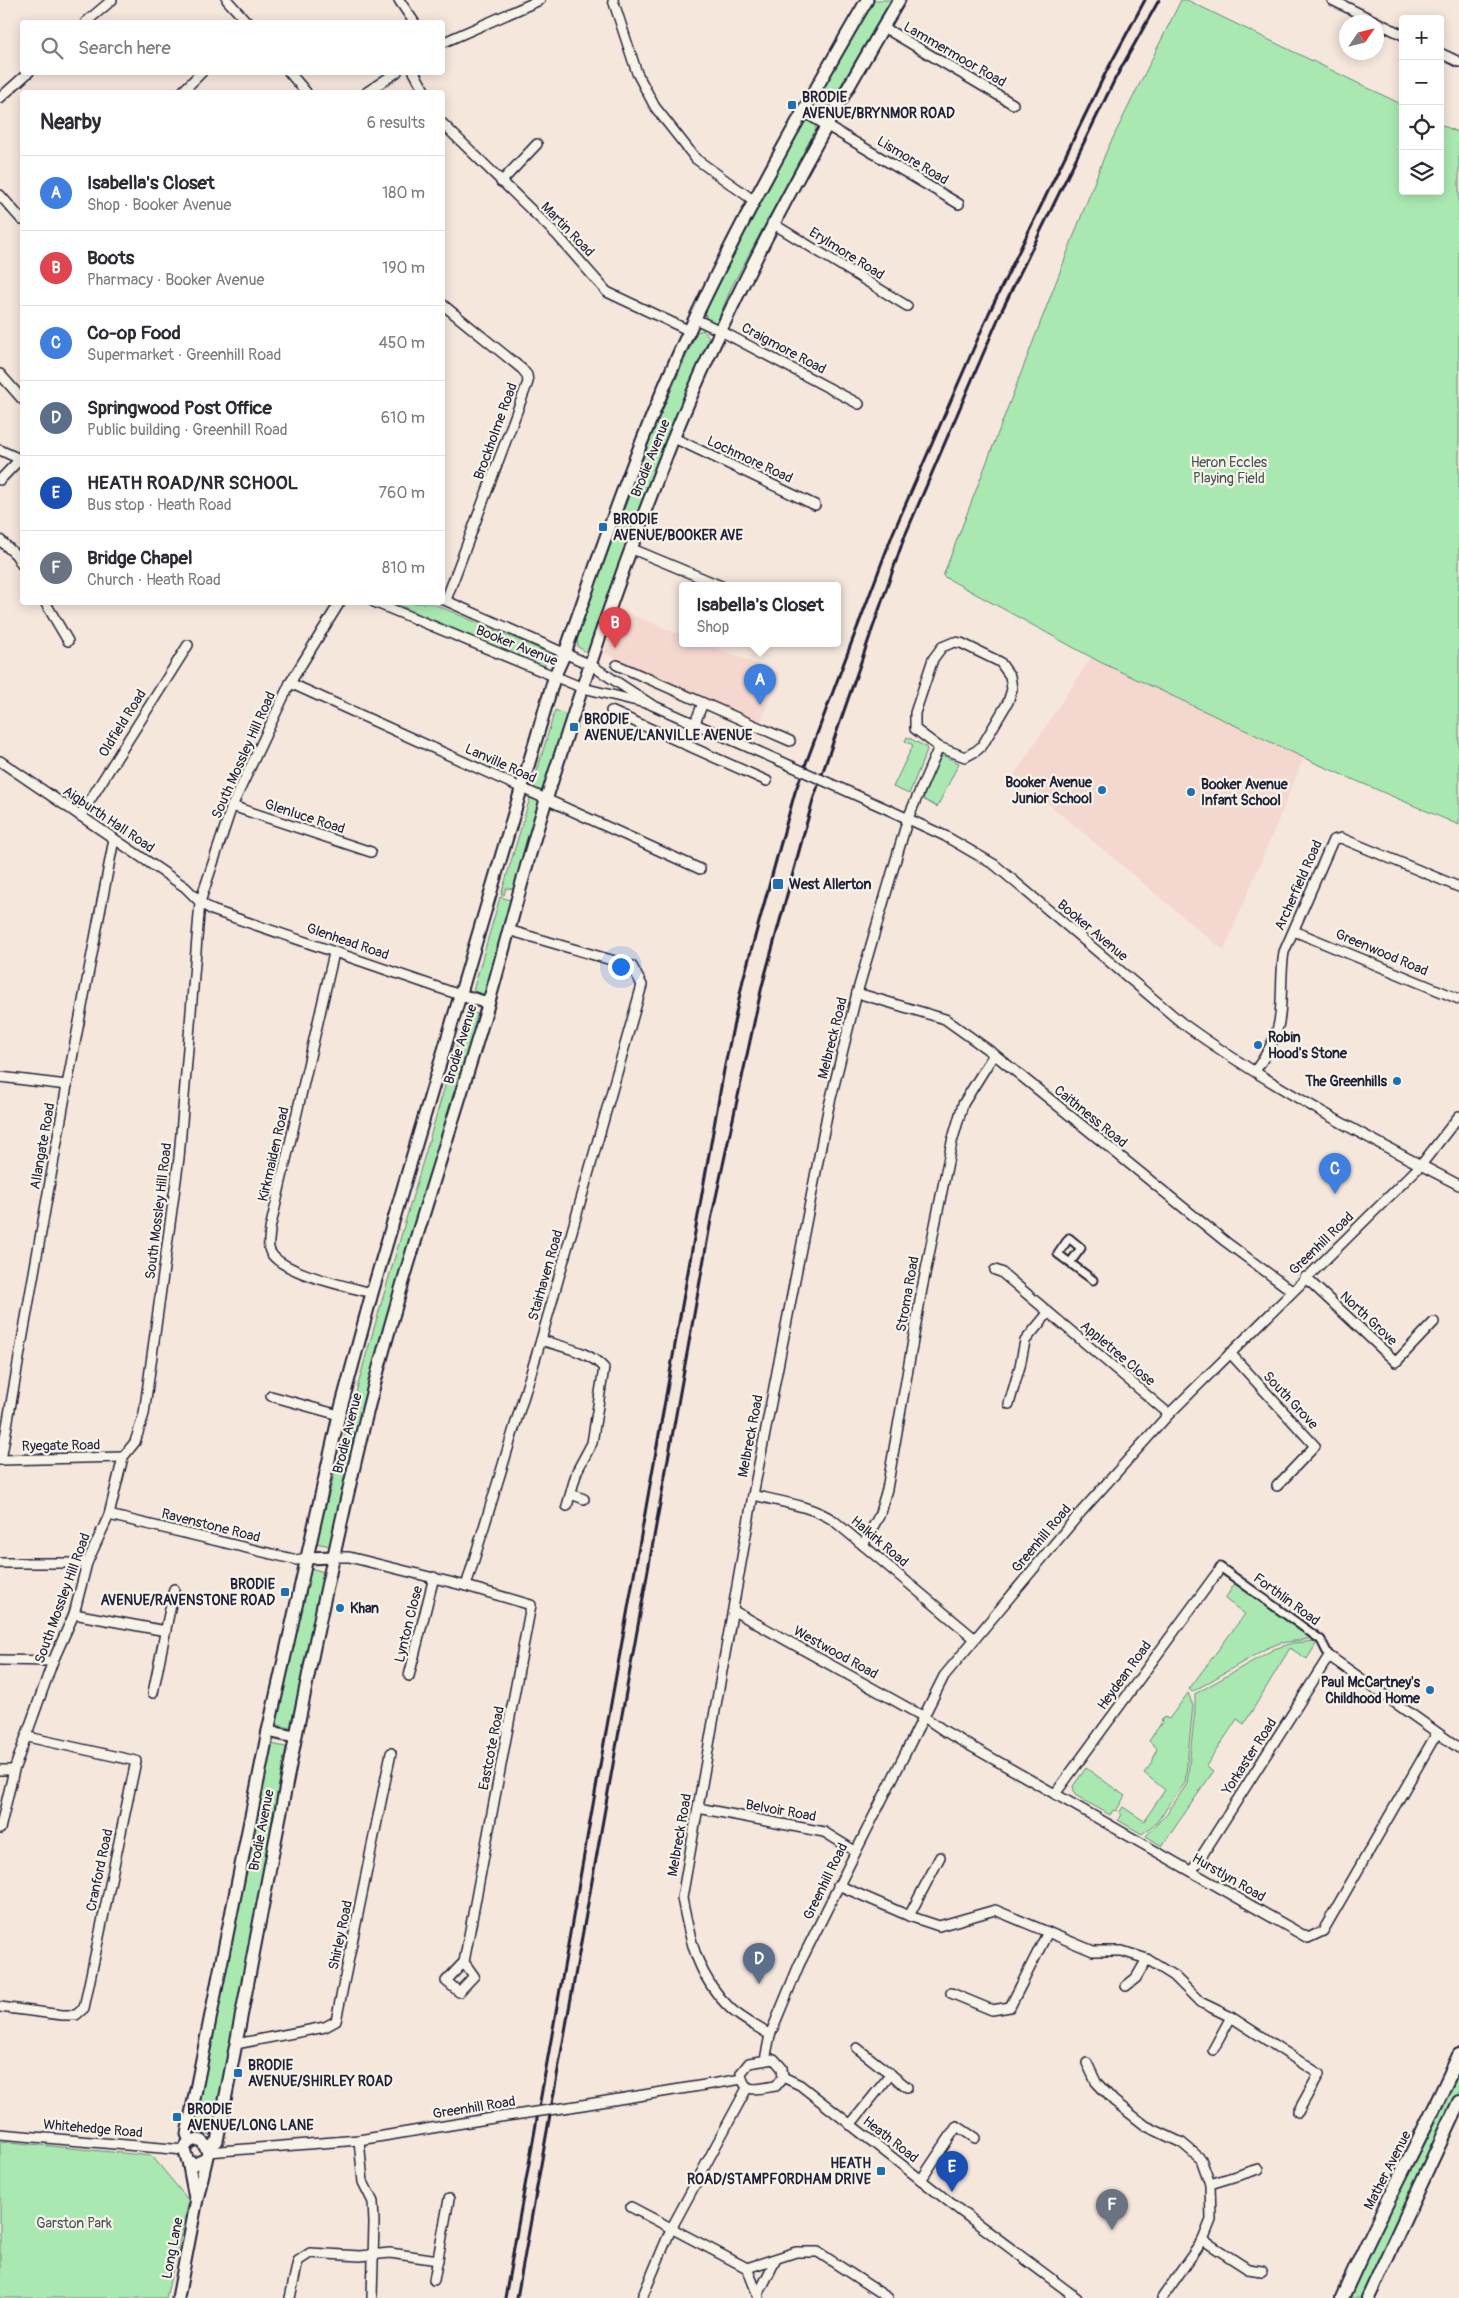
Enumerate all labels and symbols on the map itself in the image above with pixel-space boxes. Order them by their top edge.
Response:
north arrow [1339,15,1384,60]
street label: Lammermoor Road [900,18,1009,91]
place label: BRODIE AVENUE/BRYNMOR ROAD [802,89,955,122]
marker: BRODIE AVENUE/BRYNMOR ROAD [786,99,798,111]
street label: Lismore Road [874,132,952,188]
street label: Martin Road [537,198,598,260]
street label: Erylmore Road [806,224,887,283]
street label: Craigmore Road [739,319,829,378]
street label: Brockholme Road [470,380,521,482]
street label: Brodie Avenue [627,417,674,500]
street label: Lochmore Road [704,432,796,487]
park label: Heron Eccles Playing Field [1191,454,1268,487]
place label: BRODIE AVENUE/BOOKER AVE [613,511,743,544]
marker: BRODIE AVENUE/BOOKER AVE [597,521,609,533]
pin: B [599,607,631,648]
street label: Booker Avenue [473,621,560,670]
pin: A [744,664,776,705]
street label: Oldfield Road [95,686,150,760]
street label: South Mossley Hill Road [208,689,279,821]
place label: BRODIE AVENUE/LANVILLE AVENUE [584,711,753,744]
marker: BRODIE AVENUE/LANVILLE AVENUE [568,721,580,733]
street label: Lanville Road [462,740,539,787]
place label: Booker Avenue Junior School [1005,774,1093,807]
place label: Booker Avenue Infant School [1201,776,1289,809]
street label: Aigburth Hall Road [60,782,158,856]
marker: Booker Avenue Junior School [1096,784,1108,796]
marker: Booker Avenue Infant School [1185,786,1197,798]
street label: Glenluce Road [263,795,347,837]
street label: Archerfield Road [1271,837,1326,933]
place label: West Allerton [789,876,871,893]
marker: West Allerton [771,877,785,891]
street label: Booker Avenue [1054,896,1131,965]
street label: Glenhead Road [304,919,391,964]
street label: Greenwood Road [1333,925,1431,980]
your location [608,954,634,980]
street label: Melbreck Road [814,995,851,1081]
street label: Brodie Avenue [440,1002,481,1086]
place label: Robin Hood's Stone [1268,1029,1348,1062]
marker: Robin Hood's Stone [1252,1039,1264,1051]
place label: The Greenhills [1304,1073,1388,1090]
marker: The Greenhills [1391,1075,1403,1087]
street label: Caithness Road [1051,1082,1131,1151]
street label: Allangate Road [27,1101,58,1191]
street label: Kirkmaiden Road [254,1105,293,1203]
street label: South Mossley Hill Road [142,1142,175,1280]
pin: C [1319,1153,1351,1194]
street label: Greenhill Road [1285,1208,1357,1278]
street label: Stairhaven Road [524,1228,567,1323]
street label: Stroma Road [892,1255,923,1333]
street label: North Grove [1337,1288,1401,1349]
street label: Appletree Close [1077,1317,1159,1390]
street label: South Grove [1260,1368,1322,1433]
street label: Brodie Avenue [329,1391,366,1475]
street label: Melbreck Road [734,1393,767,1479]
street label: Ryegate Road [22,1436,101,1455]
street label: Greenhill Road [1008,1501,1075,1576]
street label: Ravenstone Road [160,1505,262,1546]
street label: Halkirk Road [847,1512,912,1570]
street label: South Mossley Hill Road [31,1531,94,1666]
street label: Forthlin Road [1250,1570,1323,1629]
place label: BRODIE AVENUE/RAVENSTONE ROAD [101,1576,276,1609]
street label: Lynton Close [391,1584,426,1664]
marker: BRODIE AVENUE/RAVENSTONE ROAD [279,1586,291,1598]
place label: Khan [350,1600,379,1617]
marker: Khan [334,1602,346,1614]
street label: Westwood Road [790,1622,881,1683]
street label: Heydean Road [1094,1637,1155,1713]
place label: Paul McCartney's Childhood Home [1321,1674,1421,1707]
marker: Paul McCartney's Childhood Home [1424,1684,1436,1696]
street label: Eastcote Road [475,1705,508,1791]
street label: Yorkaster Road [1218,1715,1280,1798]
street label: Brodie Avenue [245,1788,278,1872]
street label: Melbreck Road [664,1792,695,1878]
street label: Belvoir Road [744,1796,818,1825]
street label: Cranford Road [82,1827,117,1913]
street label: Greenhill Road [800,1840,851,1922]
street label: Hurstlyn Road [1189,1850,1269,1905]
street label: Shirley Road [325,1899,356,1971]
pin: D [743,1943,775,1984]
place label: BRODIE AVENUE/SHIRLEY ROAD [248,2057,393,2090]
marker: BRODIE AVENUE/SHIRLEY ROAD [232,2067,244,2079]
street label: Greenhill Road [432,2093,517,2122]
place label: BRODIE AVENUE/LONG LANE [187,2101,314,2134]
marker: BRODIE AVENUE/LONG LANE [171,2111,183,2123]
street label: Heath Road [860,2113,922,2166]
street label: Whitehedge Road [42,2116,144,2141]
street label: Mather Avenue [1360,2128,1415,2213]
pin: E [936,2151,968,2192]
place label: HEATH ROAD/STAMPFORDHAM DRIVE [687,2155,872,2188]
marker: HEATH ROAD/STAMPFORDHAM DRIVE [875,2165,887,2177]
pin: F [1096,2189,1128,2230]
park label: Garston Park [36,2215,112,2232]
street label: Long Lane [158,2216,187,2280]

